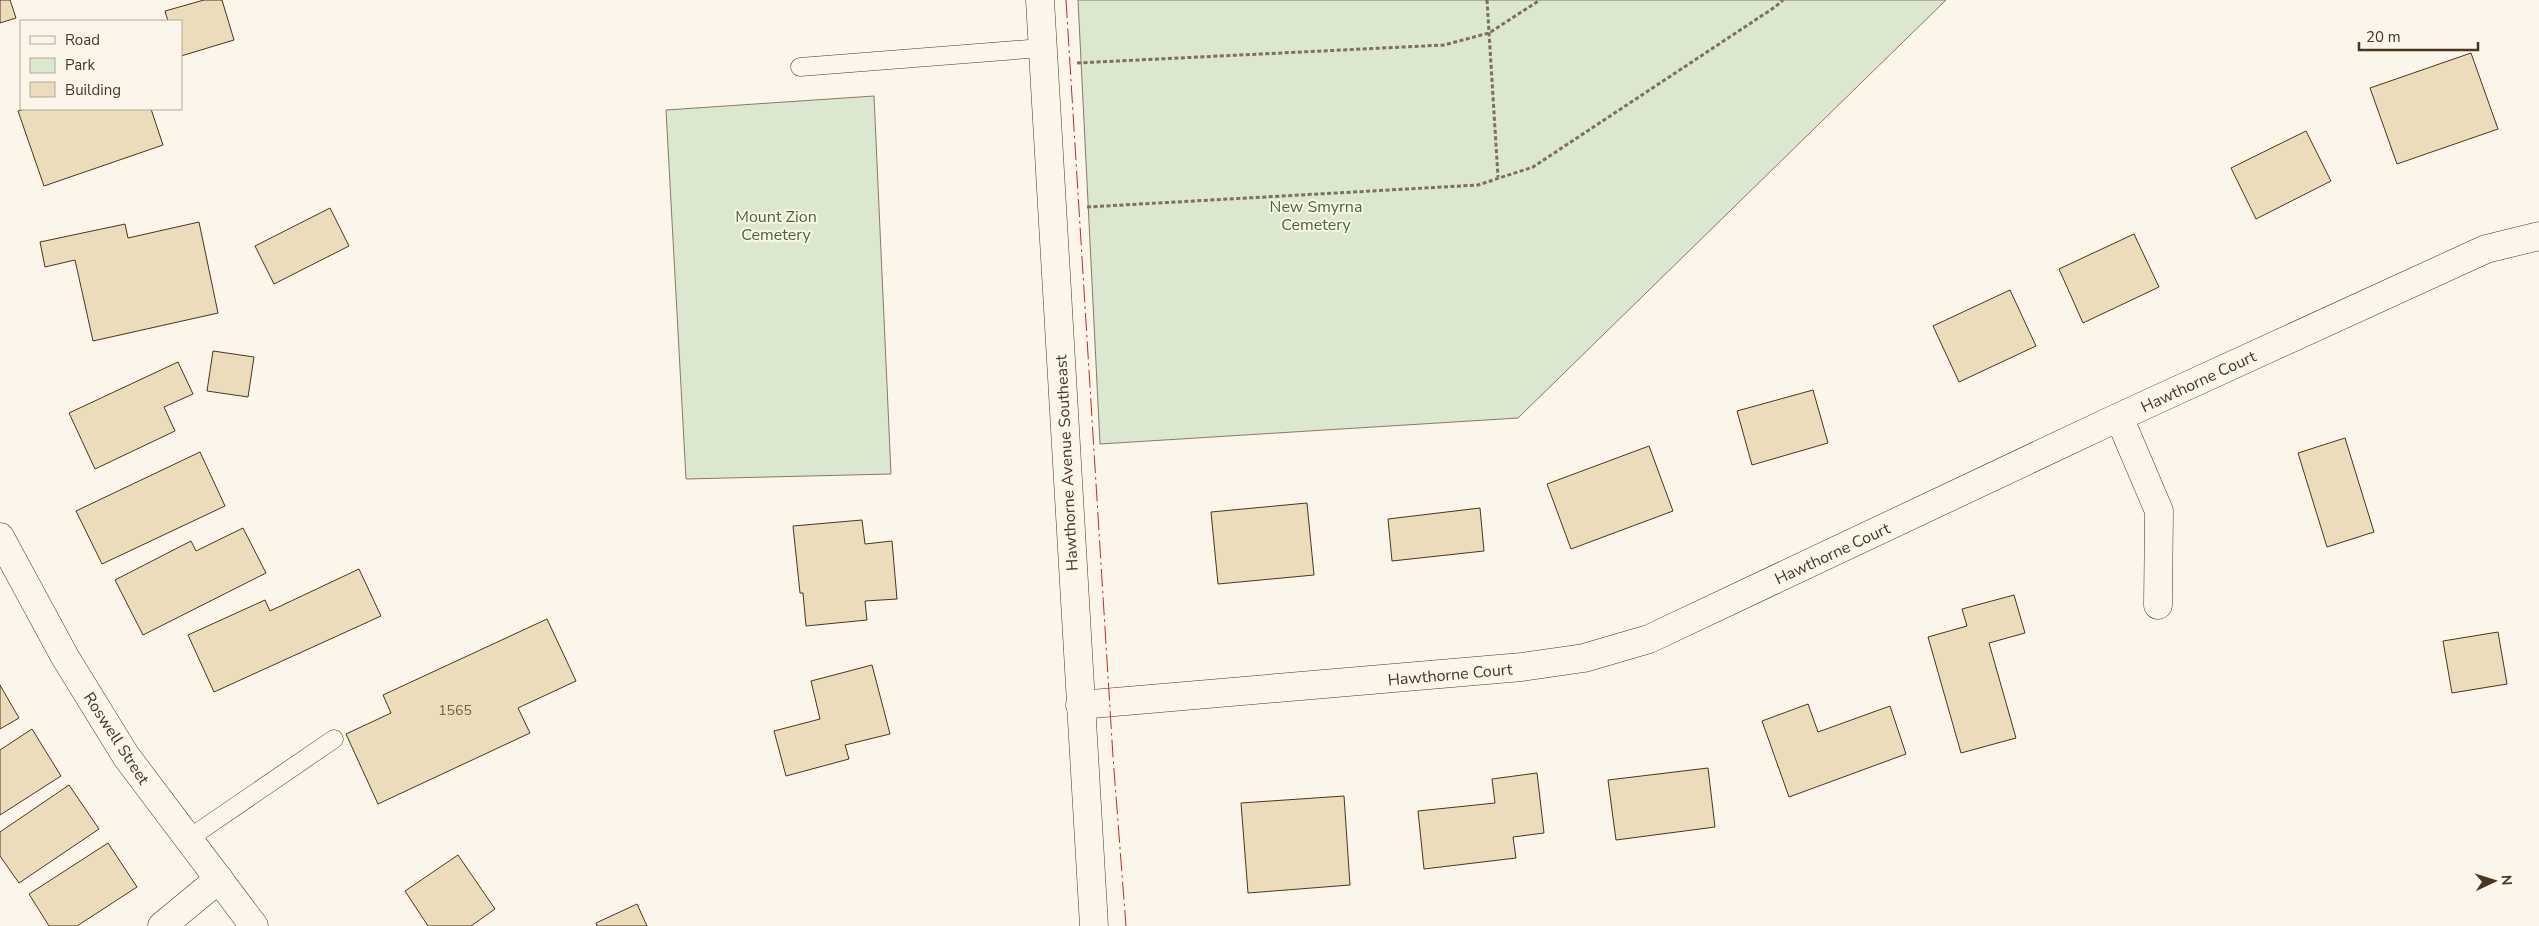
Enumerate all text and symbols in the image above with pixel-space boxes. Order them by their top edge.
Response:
legend [20,20,182,110]
scale bar [2359,20,2478,52]
text: 20 m [2366,27,2401,47]
text: Road [65,30,100,50]
text: Park [65,55,95,75]
text: Building [65,80,121,100]
park label: New Smyrna Cemetery [1270,196,1362,236]
park label: Mount Zion Cemetery [735,206,817,246]
street label: Hawthorne Court [2137,345,2260,418]
street label: Hawthorne Avenue Southeast [1050,354,1084,572]
street label: Hawthorne Court [1771,517,1894,590]
street label: Hawthorne Court [1387,659,1514,691]
street label: Roswell Street [78,688,154,789]
house number: 1565 [438,701,472,720]
north arrow [2469,856,2519,906]
text: N [2497,874,2516,886]

